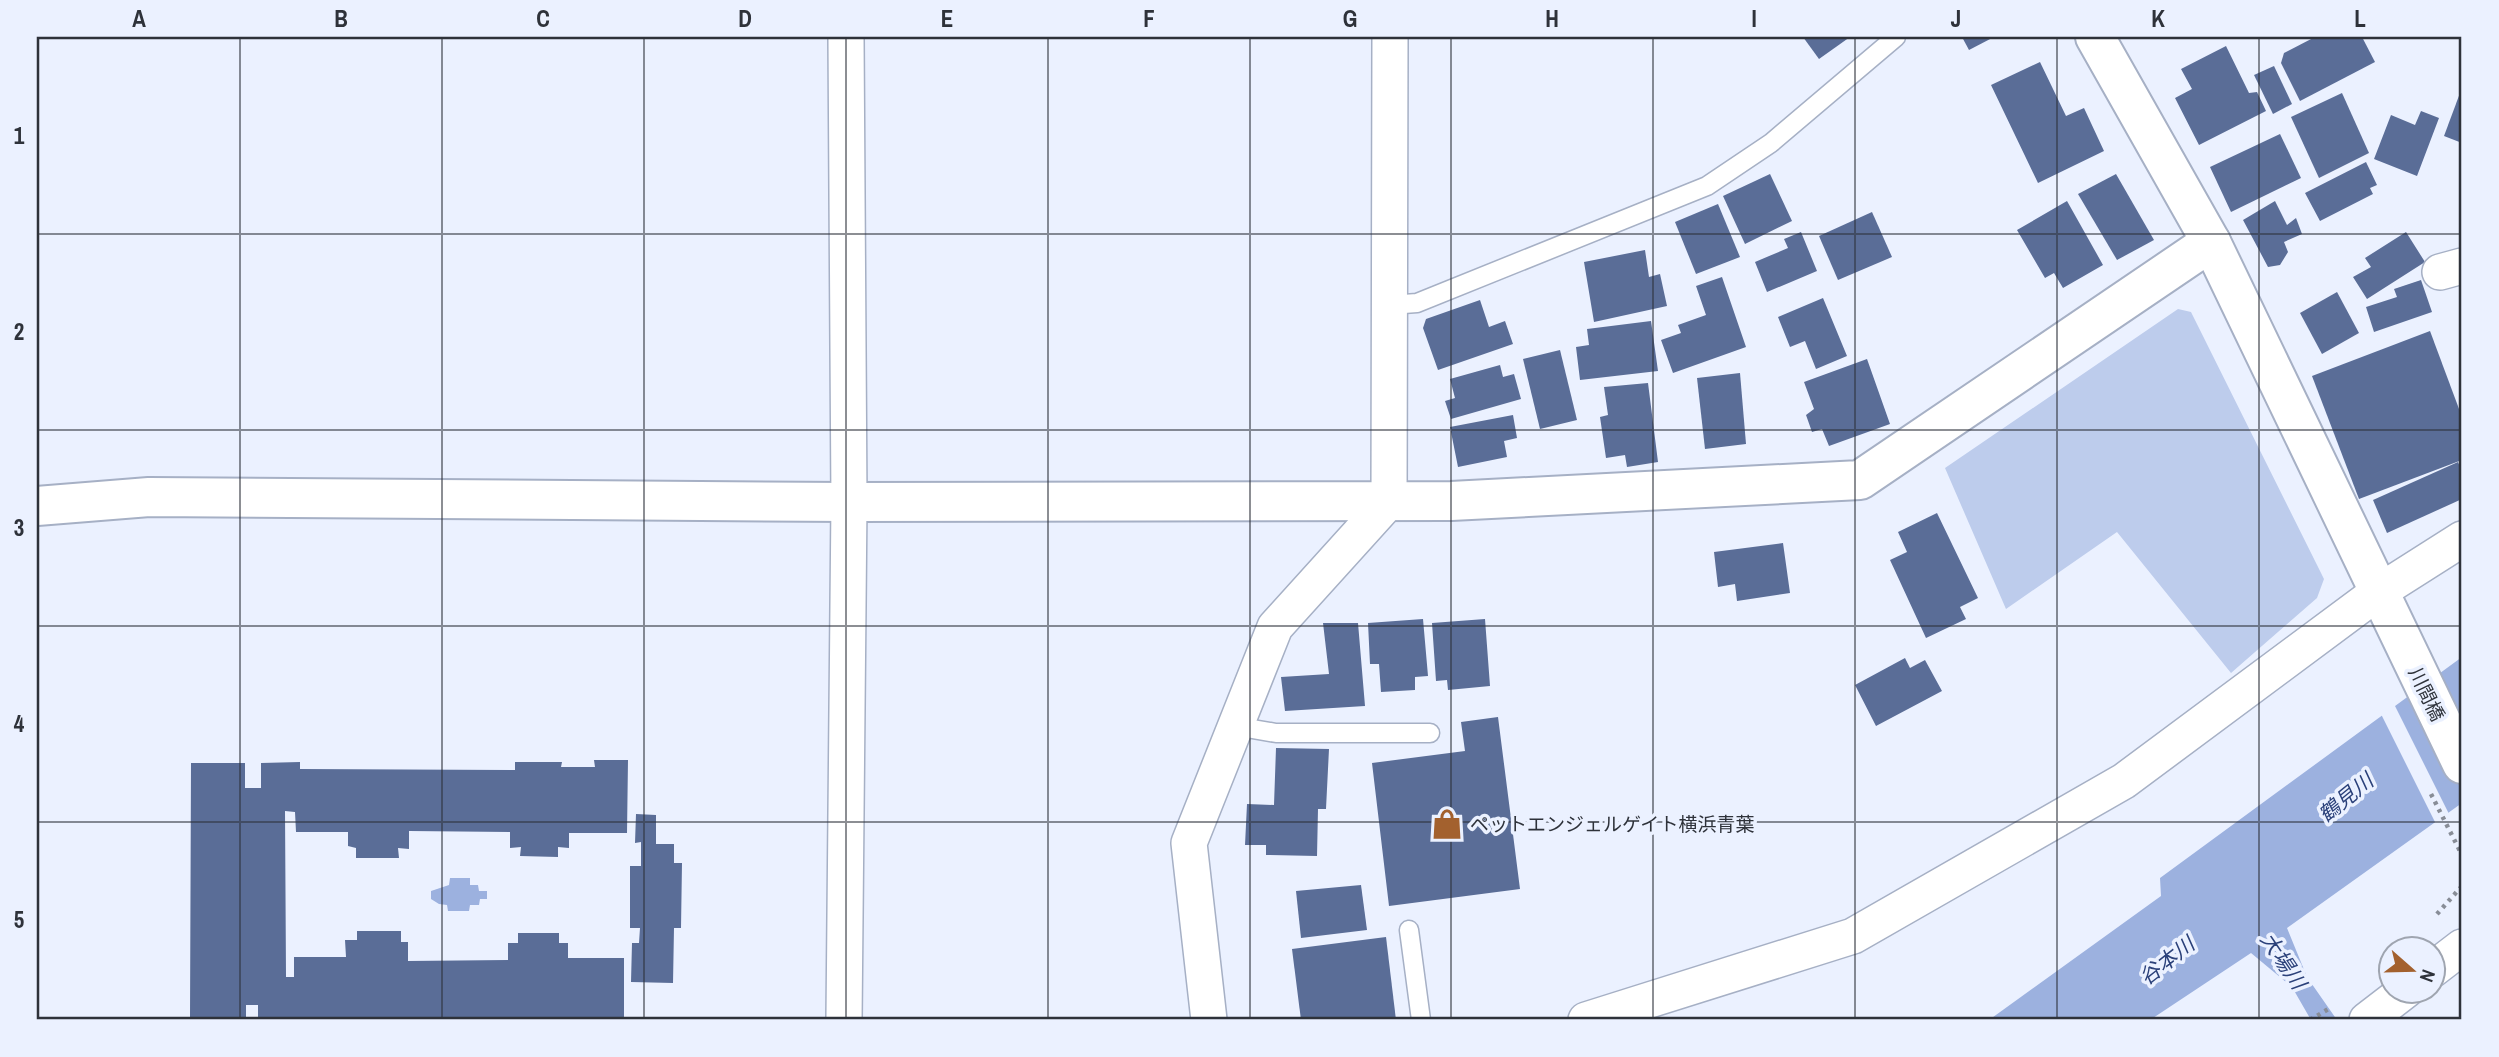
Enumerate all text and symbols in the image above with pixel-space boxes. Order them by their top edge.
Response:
text: A [132,3,146,34]
text: B [334,3,348,34]
text: C [536,3,550,34]
text: D [738,3,752,34]
text: E [941,3,953,34]
text: F [1143,3,1155,34]
text: G [1343,3,1357,34]
text: H [1545,3,1559,34]
text: I [1751,3,1757,34]
text: J [1951,3,1961,34]
text: K [2151,3,2165,34]
text: L [2354,3,2366,34]
text: 1 [14,120,25,151]
text: 2 [14,316,24,347]
text: 3 [14,512,24,543]
street label: 川間橋 [2403,663,2451,725]
text: 4 [14,708,25,739]
water label: 鶴見川 [2312,765,2381,829]
shop icon: ペットエンジェルゲイト横浜青葉 [1430,807,1464,841]
place label: ペットエンジェルゲイト横浜青葉 [1470,811,1755,837]
text: 5 [14,904,24,935]
water label: 大場川 [2254,926,2314,997]
water label: 谷本川 [2133,929,2202,991]
north arrow [2376,934,2446,1004]
text: N [2414,966,2442,986]

